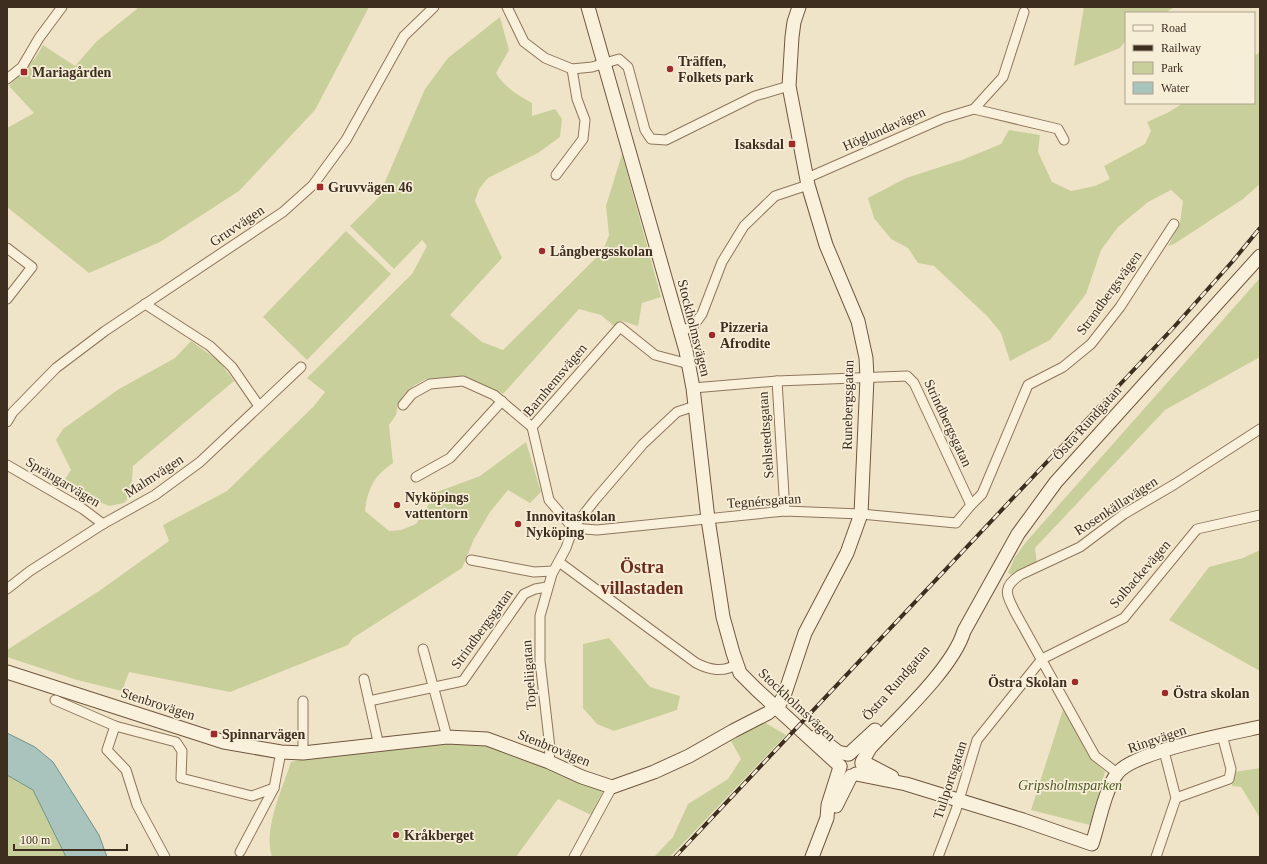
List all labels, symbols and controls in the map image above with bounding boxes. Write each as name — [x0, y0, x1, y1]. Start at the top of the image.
legend — [1125, 12, 1255, 104]
text: Road — [1161, 21, 1186, 35]
text: Railway — [1161, 41, 1201, 55]
place label: Träffen, Folkets park — [678, 54, 754, 85]
text: Park — [1161, 61, 1183, 75]
marker: Träffen, Folkets park — [665, 64, 675, 74]
place label: Mariagården — [32, 65, 112, 80]
marker: Mariagården — [19, 67, 29, 77]
text: Water — [1161, 81, 1189, 95]
street label: Höglundavägen — [840, 104, 928, 154]
place label: Isaksdal — [734, 137, 784, 152]
marker: Isaksdal — [787, 139, 797, 149]
place label: Gruvvägen 46 — [328, 180, 412, 195]
marker: Gruvvägen 46 — [315, 182, 325, 192]
street label: Gruvvägen — [207, 202, 267, 250]
place label: Långbergsskolan — [550, 244, 653, 259]
marker: Långbergsskolan — [537, 246, 547, 256]
street label: Strandbergsvägen — [1074, 248, 1144, 338]
street label: Stockholmsvägen — [675, 278, 713, 378]
place label: Pizzeria Afrodite — [720, 320, 770, 351]
marker: Pizzeria Afrodite — [707, 330, 717, 340]
street label: Barnhemsvägen — [520, 341, 590, 419]
street label: Runebergsgatan — [840, 360, 856, 450]
street label: Strindbergsgatan — [921, 377, 975, 469]
street label: Östra Rundgatan — [1049, 382, 1124, 463]
street label: Sehlstedtsgatan — [755, 391, 777, 479]
street label: Malmvägen — [122, 451, 186, 501]
street label: Sprängarvägen — [23, 454, 103, 510]
street label: Rosenkällavägen — [1072, 474, 1160, 538]
place label: Nyköpings vattentorn — [405, 490, 469, 521]
street label: Tegnérsgatan — [726, 491, 802, 511]
marker: Nyköpings vattentorn — [392, 500, 402, 510]
place label: Innovitaskolan Nyköping — [526, 509, 616, 540]
marker: Innovitaskolan Nyköping — [513, 519, 523, 529]
street label: Solbackevägen — [1107, 537, 1173, 611]
district label: Östra villastaden — [600, 557, 684, 598]
street label: Strindbergsgatan — [448, 586, 516, 672]
street label: Topeliigatan — [519, 640, 539, 710]
street label: Östra Rundgatan — [859, 642, 933, 724]
street label: Stockholmsvägen — [755, 666, 839, 744]
place label: Östra Skolan — [988, 674, 1067, 690]
marker: Östra Skolan — [1070, 677, 1080, 687]
street label: Stenbrovägen — [119, 685, 197, 723]
place label: Östra skolan — [1173, 685, 1250, 701]
marker: Östra skolan — [1160, 688, 1170, 698]
street label: Ringvägen — [1126, 722, 1188, 756]
place label: Spinnarvägen — [222, 727, 305, 742]
street label: Stenbrovägen — [516, 727, 592, 769]
marker: Spinnarvägen — [209, 729, 219, 739]
street label: Tullportsgatan — [930, 739, 970, 821]
park label: Gripsholmsparken — [1018, 778, 1122, 793]
scale bar — [14, 826, 127, 852]
place label: Kråkberget — [404, 828, 474, 843]
marker: Kråkberget — [391, 830, 401, 840]
text: 100 m — [20, 833, 51, 847]

